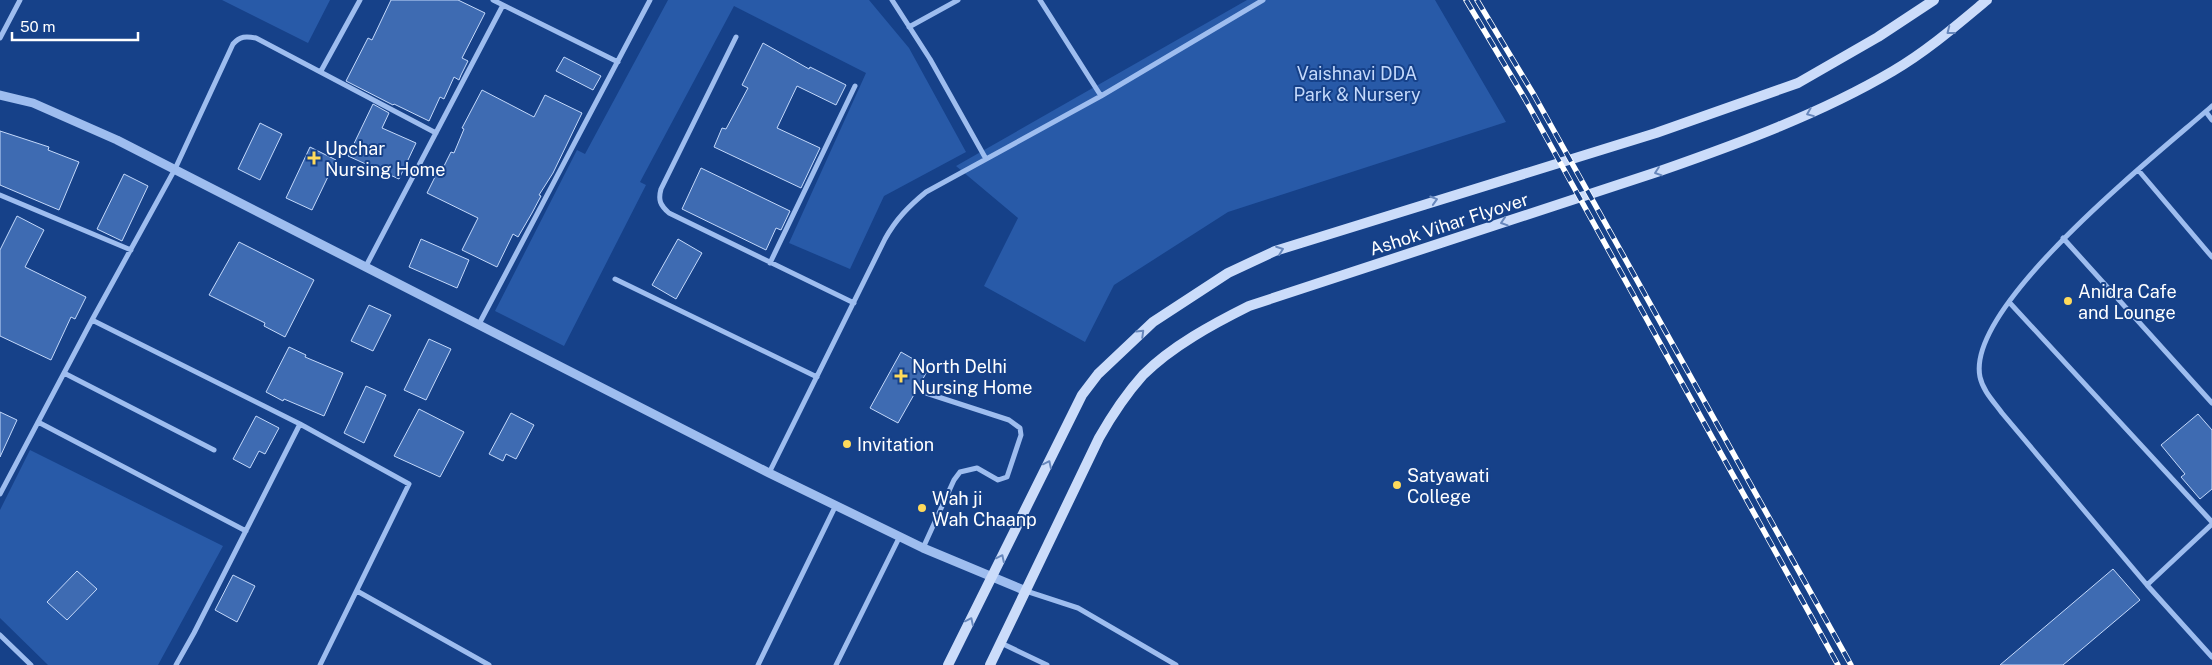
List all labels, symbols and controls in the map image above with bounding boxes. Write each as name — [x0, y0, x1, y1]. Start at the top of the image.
scale bar — [12, 10, 139, 42]
text: 50 m — [20, 18, 55, 35]
one-way arrow — [1946, 25, 1955, 34]
park label: Vaishnavi DDA Park & Nursery — [1293, 63, 1421, 105]
one-way arrow — [1806, 107, 1815, 117]
place label: Upchar Nursing Home — [325, 138, 445, 180]
marker: Upchar Nursing Home — [307, 151, 321, 165]
one-way arrow — [1655, 166, 1663, 176]
street label: Ashok Vihar Flyover — [1367, 188, 1531, 260]
one-way arrow — [1430, 196, 1438, 206]
one-way arrow — [1500, 217, 1509, 227]
one-way arrow — [1275, 246, 1283, 256]
place label: Anidra Cafe and Lounge — [2078, 281, 2177, 323]
marker: Anidra Cafe and Lounge — [2062, 295, 2074, 307]
one-way arrow — [1135, 330, 1144, 339]
place label: North Delhi Nursing Home — [912, 356, 1032, 398]
marker: North Delhi Nursing Home — [894, 369, 908, 383]
place label: Invitation — [857, 434, 934, 455]
marker: Invitation — [841, 438, 853, 450]
one-way arrow — [1042, 460, 1052, 469]
place label: Satyawati College — [1407, 465, 1490, 507]
marker: Satyawati College — [1391, 479, 1403, 491]
place label: Wah ji Wah Chaanp — [932, 488, 1037, 530]
marker: Wah ji Wah Chaanp — [916, 502, 928, 514]
one-way arrow — [995, 554, 1005, 563]
one-way arrow — [964, 617, 974, 626]

